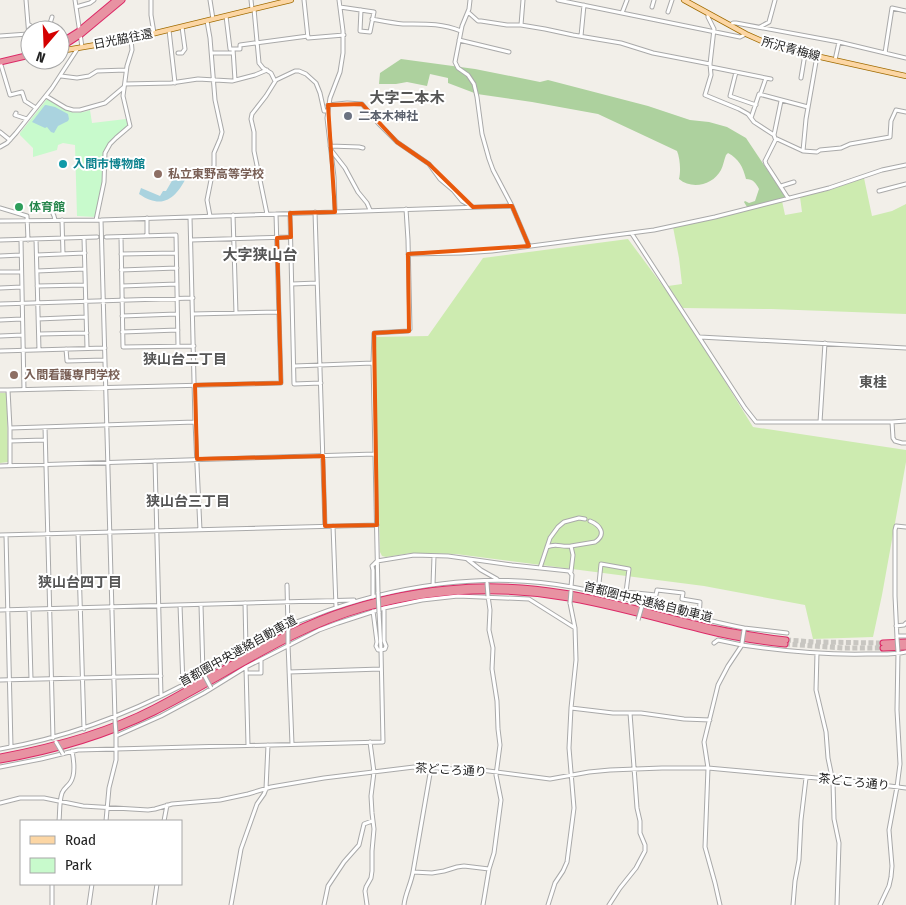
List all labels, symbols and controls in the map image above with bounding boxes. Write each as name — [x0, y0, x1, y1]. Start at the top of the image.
north arrow — [20, 20, 70, 70]
street label: 日光脇往還 — [92, 26, 154, 52]
street label: 所沢青梅線 — [760, 34, 822, 64]
text: N — [34, 47, 48, 66]
district label: 大字二本木 — [369, 89, 445, 107]
place label: 二本木神社 — [358, 109, 418, 123]
marker: 二本木神社 — [342, 110, 354, 122]
place label: 入間市博物館 — [73, 157, 145, 171]
marker: 入間市博物館 — [57, 158, 69, 170]
place label: 私立東野高等学校 — [168, 167, 264, 181]
marker: 私立東野高等学校 — [152, 168, 164, 180]
place label: 体育館 — [29, 200, 65, 214]
marker: 体育館 — [13, 201, 25, 213]
district label: 大字狭山台 — [222, 246, 298, 264]
district label: 狭山台二丁目 — [143, 351, 227, 368]
place label: 入間看護専門学校 — [24, 368, 120, 382]
marker: 入間看護専門学校 — [8, 369, 20, 381]
district label: 東桂 — [859, 374, 887, 391]
district label: 狭山台三丁目 — [146, 493, 230, 510]
district label: 狭山台四丁目 — [38, 574, 122, 591]
street label: 首都圏中央連絡自動車道 — [582, 579, 714, 625]
street label: 首都圏中央連絡自動車道 — [177, 613, 299, 689]
street label: 茶どころ通り — [415, 761, 487, 779]
street label: 茶どころ通り — [818, 771, 890, 793]
legend — [20, 820, 182, 885]
text: Road — [65, 831, 96, 849]
text: Park — [65, 856, 92, 874]

